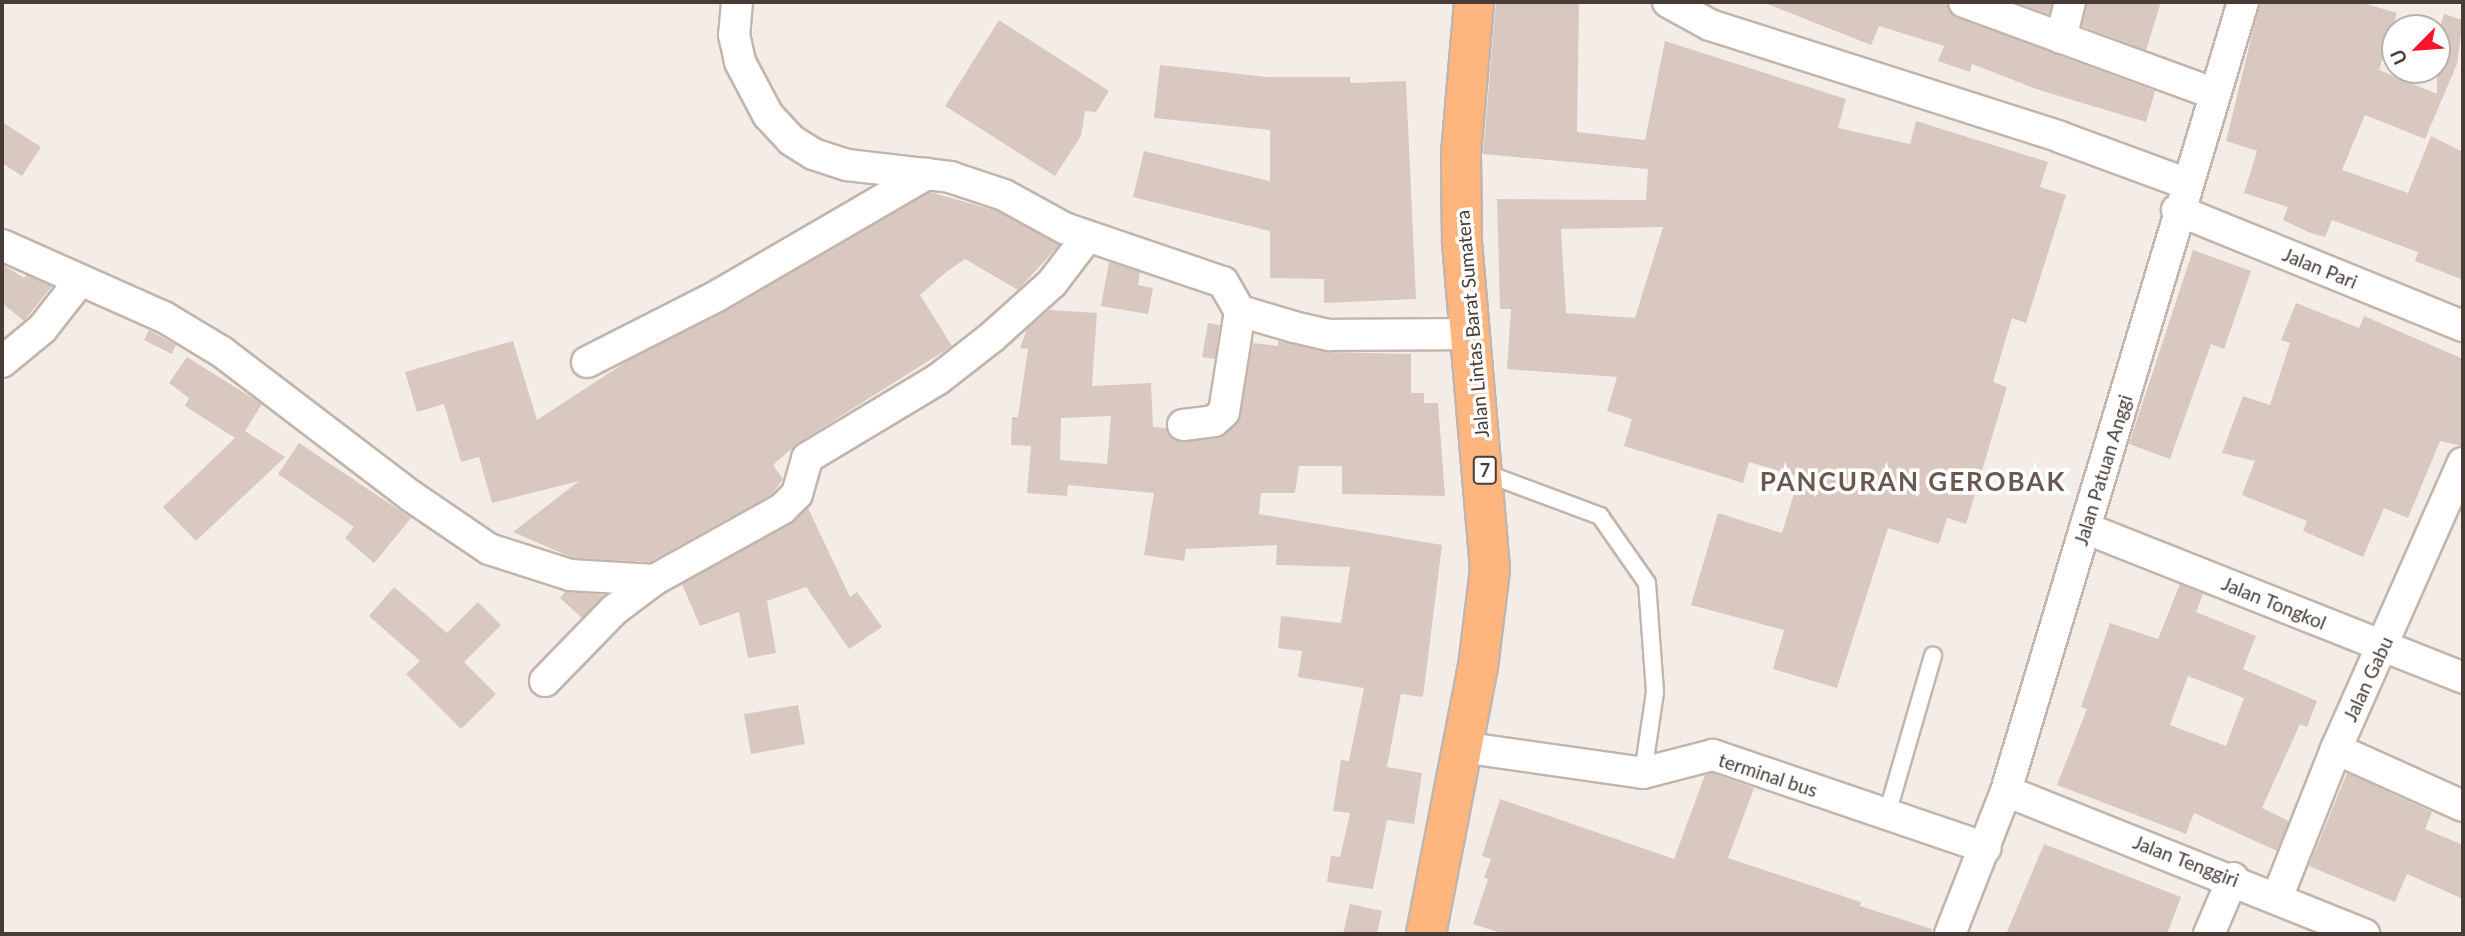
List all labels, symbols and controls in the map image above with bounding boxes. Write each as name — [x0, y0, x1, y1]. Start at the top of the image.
north arrow — [2381, 14, 2451, 84]
text: U — [2385, 46, 2412, 69]
street label: Jalan Lintas Barat Sumatera — [1451, 209, 1493, 439]
street label: Jalan Pari — [2279, 243, 2361, 293]
street label: Jalan Patuan Anggi — [2069, 392, 2137, 548]
road number: 7 — [1473, 456, 1497, 484]
district label: PANCURAN GEROBAK — [1762, 466, 2064, 498]
street label: Jalan Tongkol — [2218, 572, 2330, 634]
street label: Jalan Gabu — [2338, 633, 2398, 725]
street label: terminal bus — [1716, 748, 1820, 802]
street label: Jalan Tenggiri — [2130, 830, 2242, 892]

